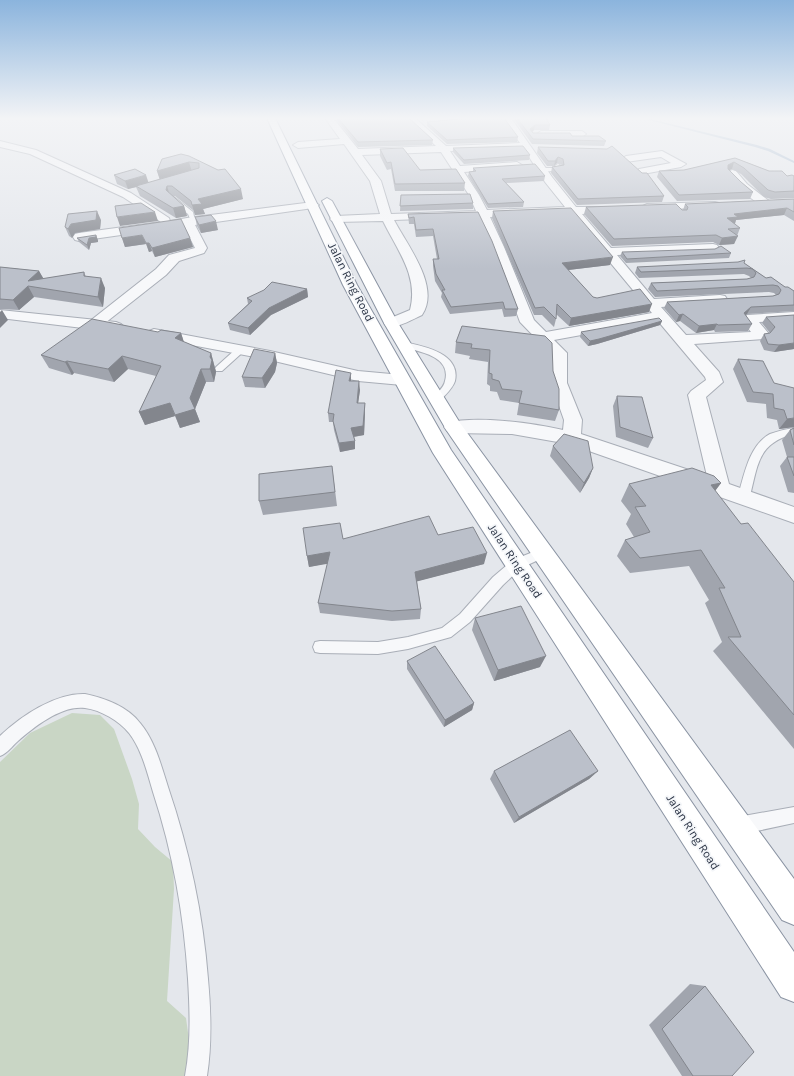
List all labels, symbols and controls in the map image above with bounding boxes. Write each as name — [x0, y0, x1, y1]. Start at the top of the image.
street label: Jalan Ring Road — [325, 240, 377, 324]
street label: Jalan Ring Road — [485, 521, 545, 601]
street label: Jalan Ring Road — [663, 792, 723, 872]

